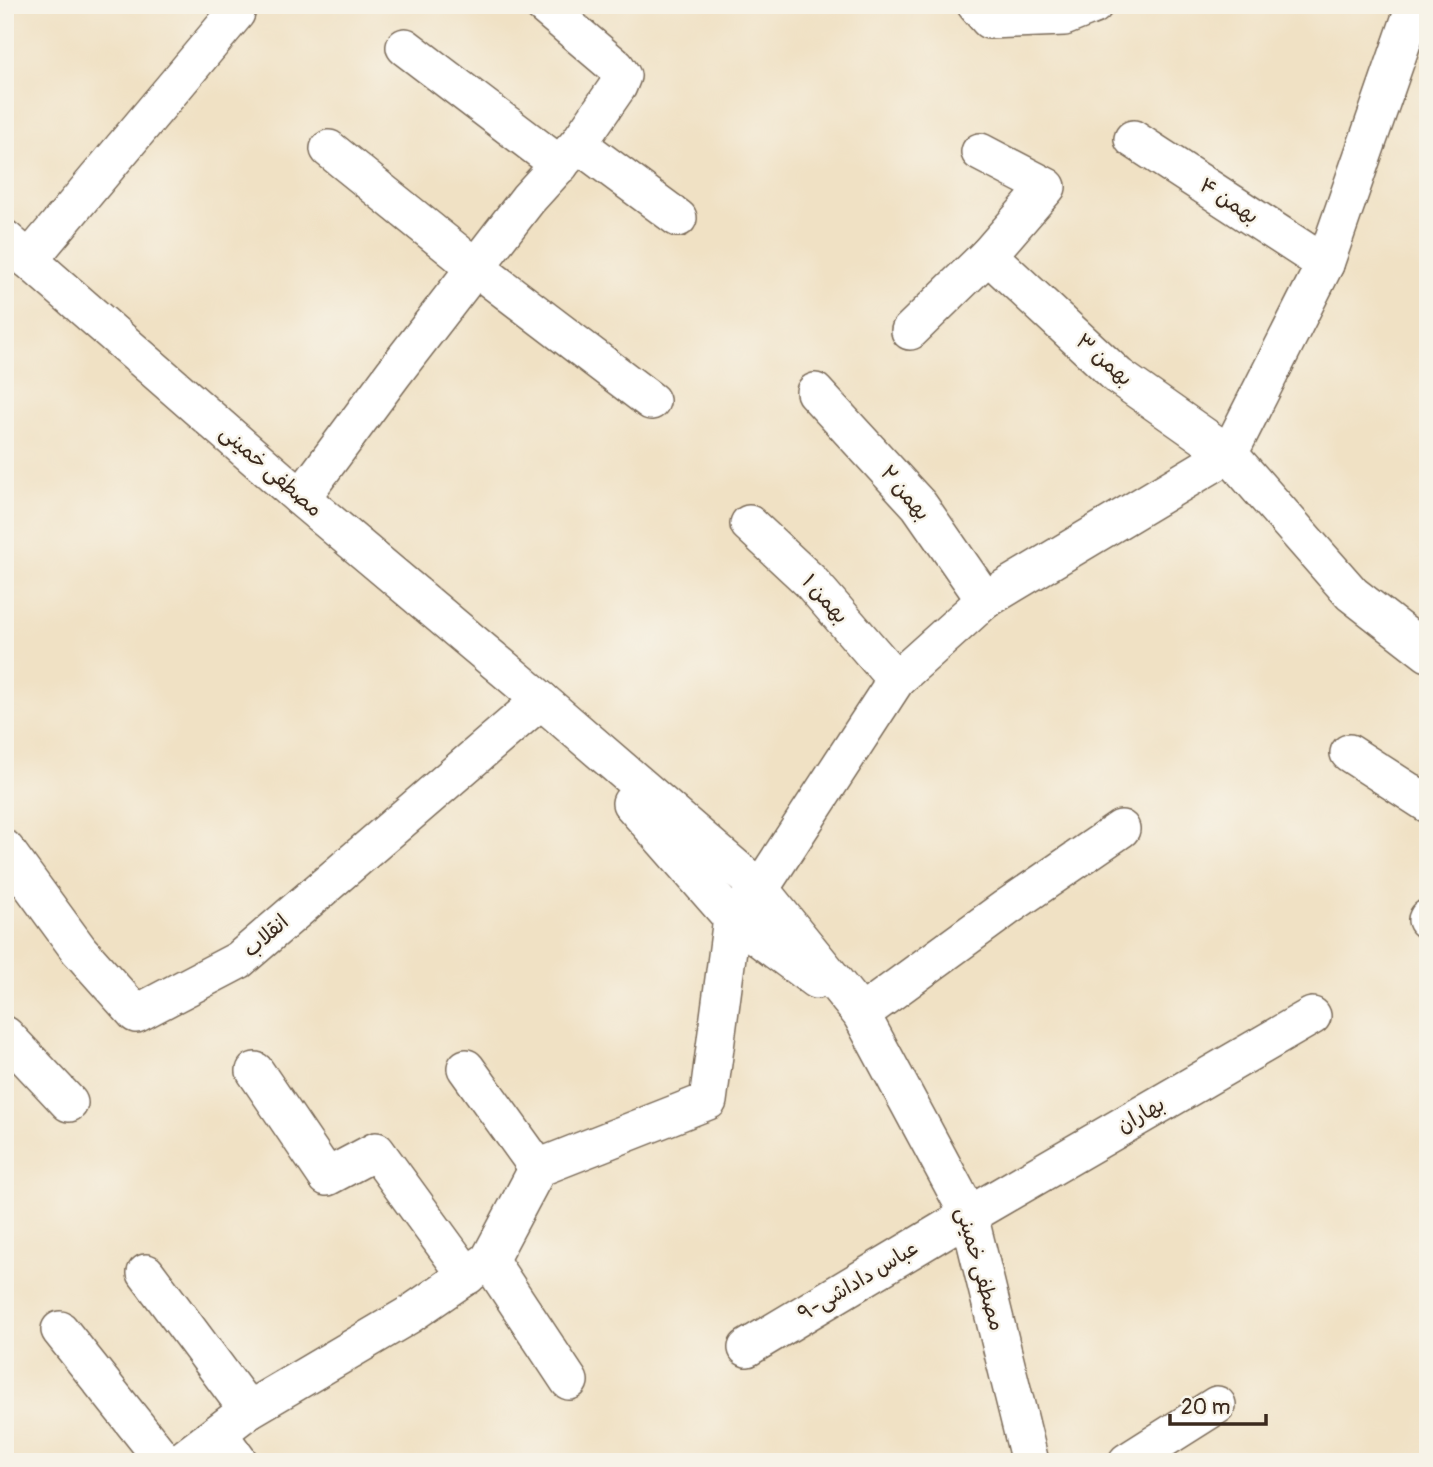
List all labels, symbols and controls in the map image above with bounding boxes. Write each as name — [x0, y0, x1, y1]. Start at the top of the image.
street label: بهمن ۴ — [1194, 172, 1264, 230]
street label: بهمن ۳ — [1070, 328, 1138, 392]
street label: مصطفی خمینی — [214, 419, 328, 523]
street label: بهمن ۲ — [874, 460, 936, 526]
street label: بهمن ۱ — [796, 569, 854, 629]
street label: انقلاب — [238, 909, 294, 963]
street label: بهاران — [1112, 1091, 1170, 1139]
street label: مصطفی خمینی — [949, 1204, 1011, 1334]
street label: عباس داداشی-۹ — [793, 1235, 923, 1327]
scale bar — [1170, 1383, 1267, 1427]
text: 20 m — [1181, 1394, 1230, 1421]

